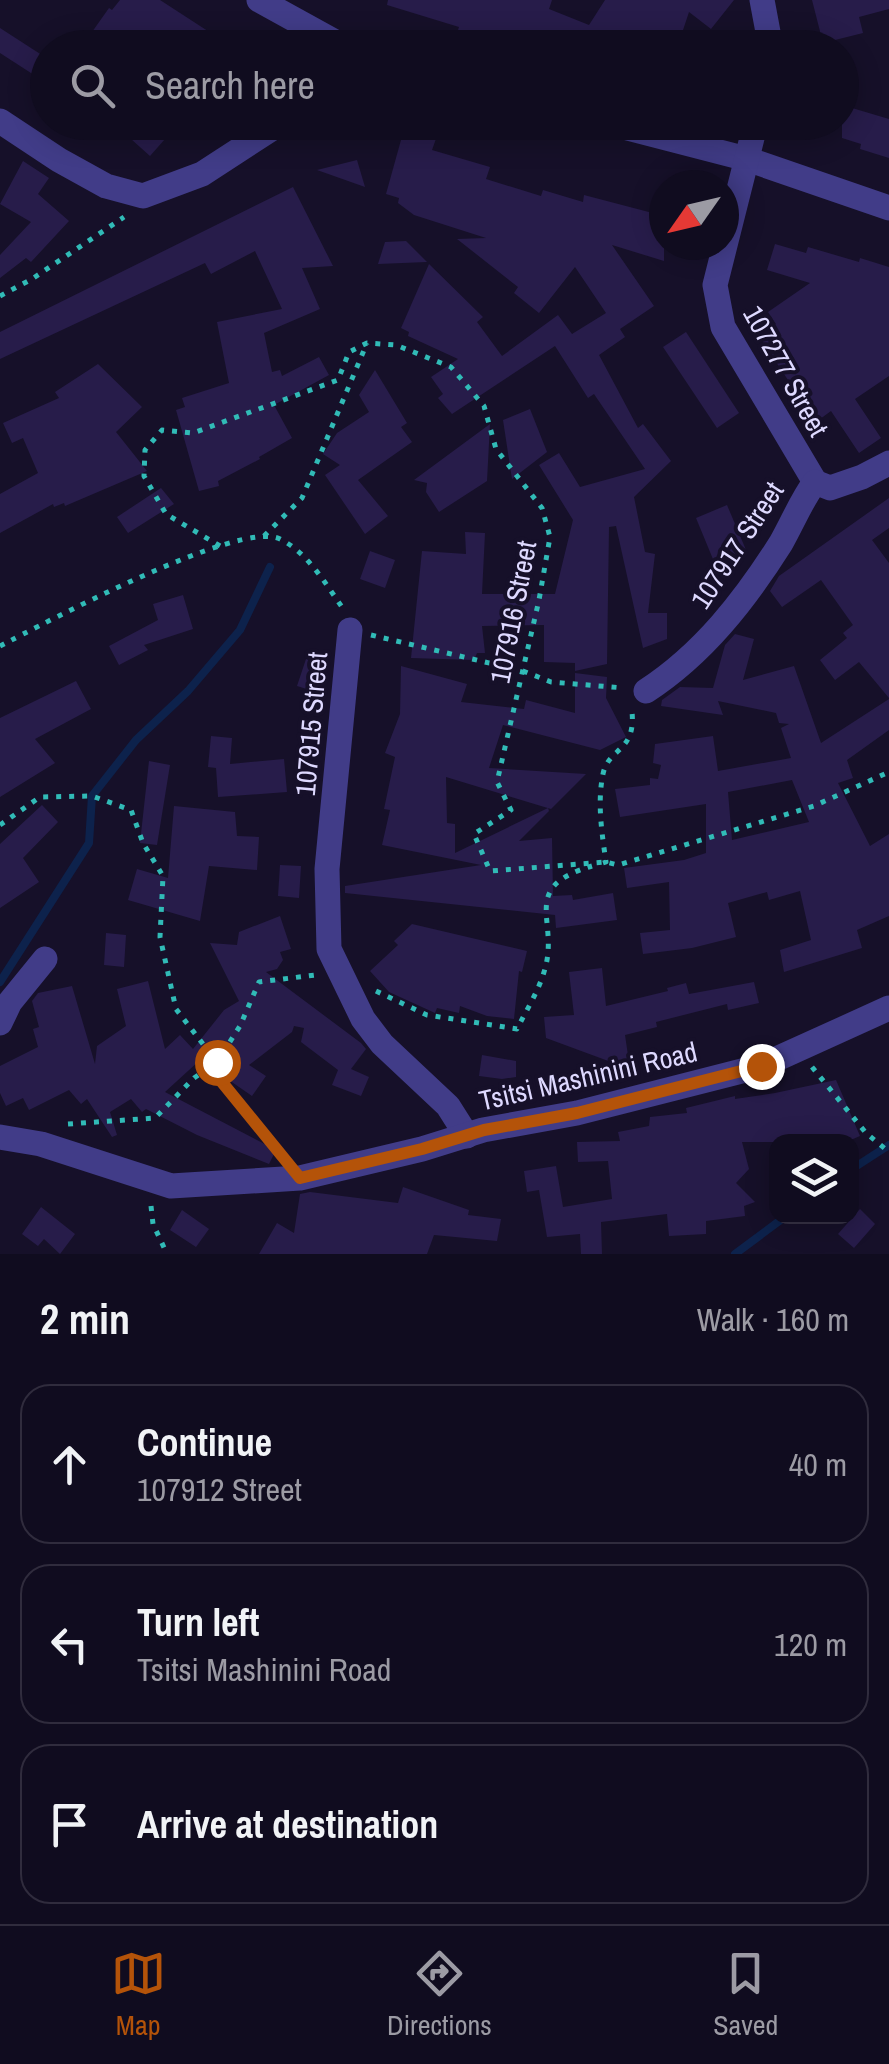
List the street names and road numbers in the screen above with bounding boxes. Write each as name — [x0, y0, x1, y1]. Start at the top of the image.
street label: 107277 Street — [734, 299, 838, 443]
street label: 107917 Street — [682, 474, 792, 616]
street label: 107916 Street — [481, 538, 545, 686]
street label: 107915 Street — [286, 650, 336, 798]
street label: Tsitsi Mashinini Road — [475, 1032, 701, 1120]

